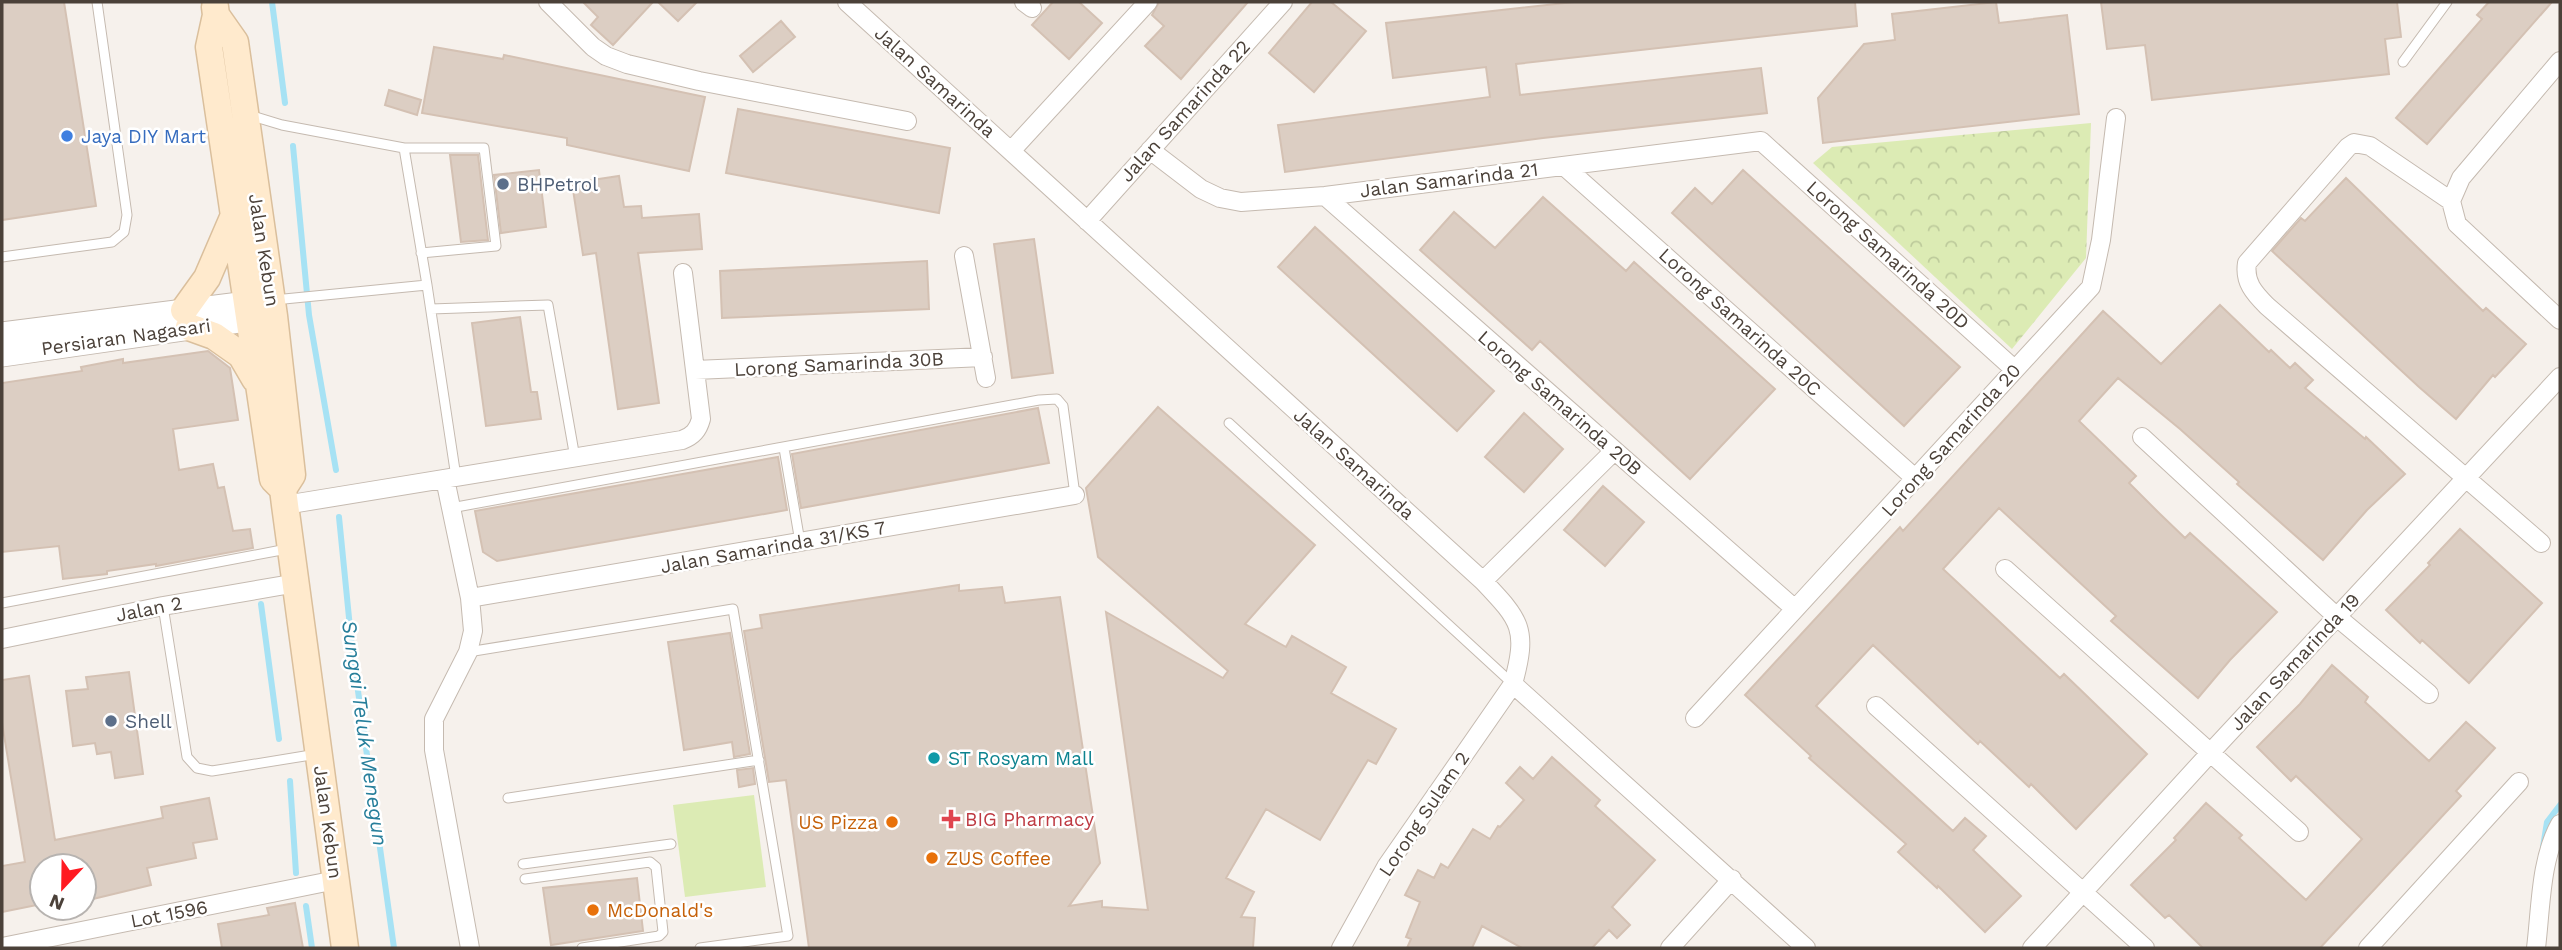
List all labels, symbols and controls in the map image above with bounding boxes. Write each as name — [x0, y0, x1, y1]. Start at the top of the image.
street label: Jalan Samarinda — [870, 22, 1000, 143]
street label: Jalan Samarinda 22 — [1115, 35, 1255, 187]
place label: Jaya DIY Mart — [81, 125, 206, 148]
marker: Jaya DIY Mart — [59, 128, 75, 144]
street label: Jalan Samarinda 21 — [1359, 158, 1539, 202]
place label: BHPetrol — [517, 173, 598, 196]
marker: BHPetrol — [495, 176, 511, 192]
street label: Lorong Samarinda 20D — [1802, 176, 1974, 334]
street label: Jalan Kebun — [244, 192, 284, 308]
street label: Lorong Samarinda 20C — [1654, 243, 1826, 401]
street label: Persiaran Nagasari — [40, 314, 212, 360]
street label: Lorong Samarinda 20B — [1473, 325, 1647, 481]
street label: Lorong Samarinda 30B — [734, 347, 944, 381]
street label: Lorong Samarinda 20 — [1876, 359, 2026, 521]
street label: Jalan Samarinda — [1289, 404, 1419, 525]
street label: Jalan Samarinda 31/KS 7 — [659, 516, 887, 578]
street label: Jalan Samarinda 19 — [2225, 588, 2365, 736]
street label: Jalan 2 — [114, 591, 184, 627]
water label: Sungai Teluk Menegun — [337, 619, 393, 847]
place label: Shell — [125, 710, 172, 733]
marker: Shell — [103, 713, 119, 729]
place label: ST Rosyam Mall — [948, 747, 1094, 770]
street label: Lorong Sulam 2 — [1374, 747, 1474, 881]
marker: ST Rosyam Mall — [926, 750, 942, 766]
street label: Jalan Kebun — [309, 764, 347, 880]
place label: BIG Pharmacy — [965, 808, 1094, 831]
place label: US Pizza — [798, 811, 878, 834]
marker: BIG Pharmacy — [943, 811, 959, 827]
marker: US Pizza — [884, 814, 900, 830]
place label: ZUS Coffee — [946, 847, 1051, 870]
marker: ZUS Coffee — [924, 850, 940, 866]
north arrow — [28, 852, 98, 922]
text: N — [46, 889, 68, 916]
street label: Lot 1596 — [128, 895, 210, 933]
place label: McDonald's — [607, 899, 713, 922]
marker: McDonald's — [585, 902, 601, 918]

